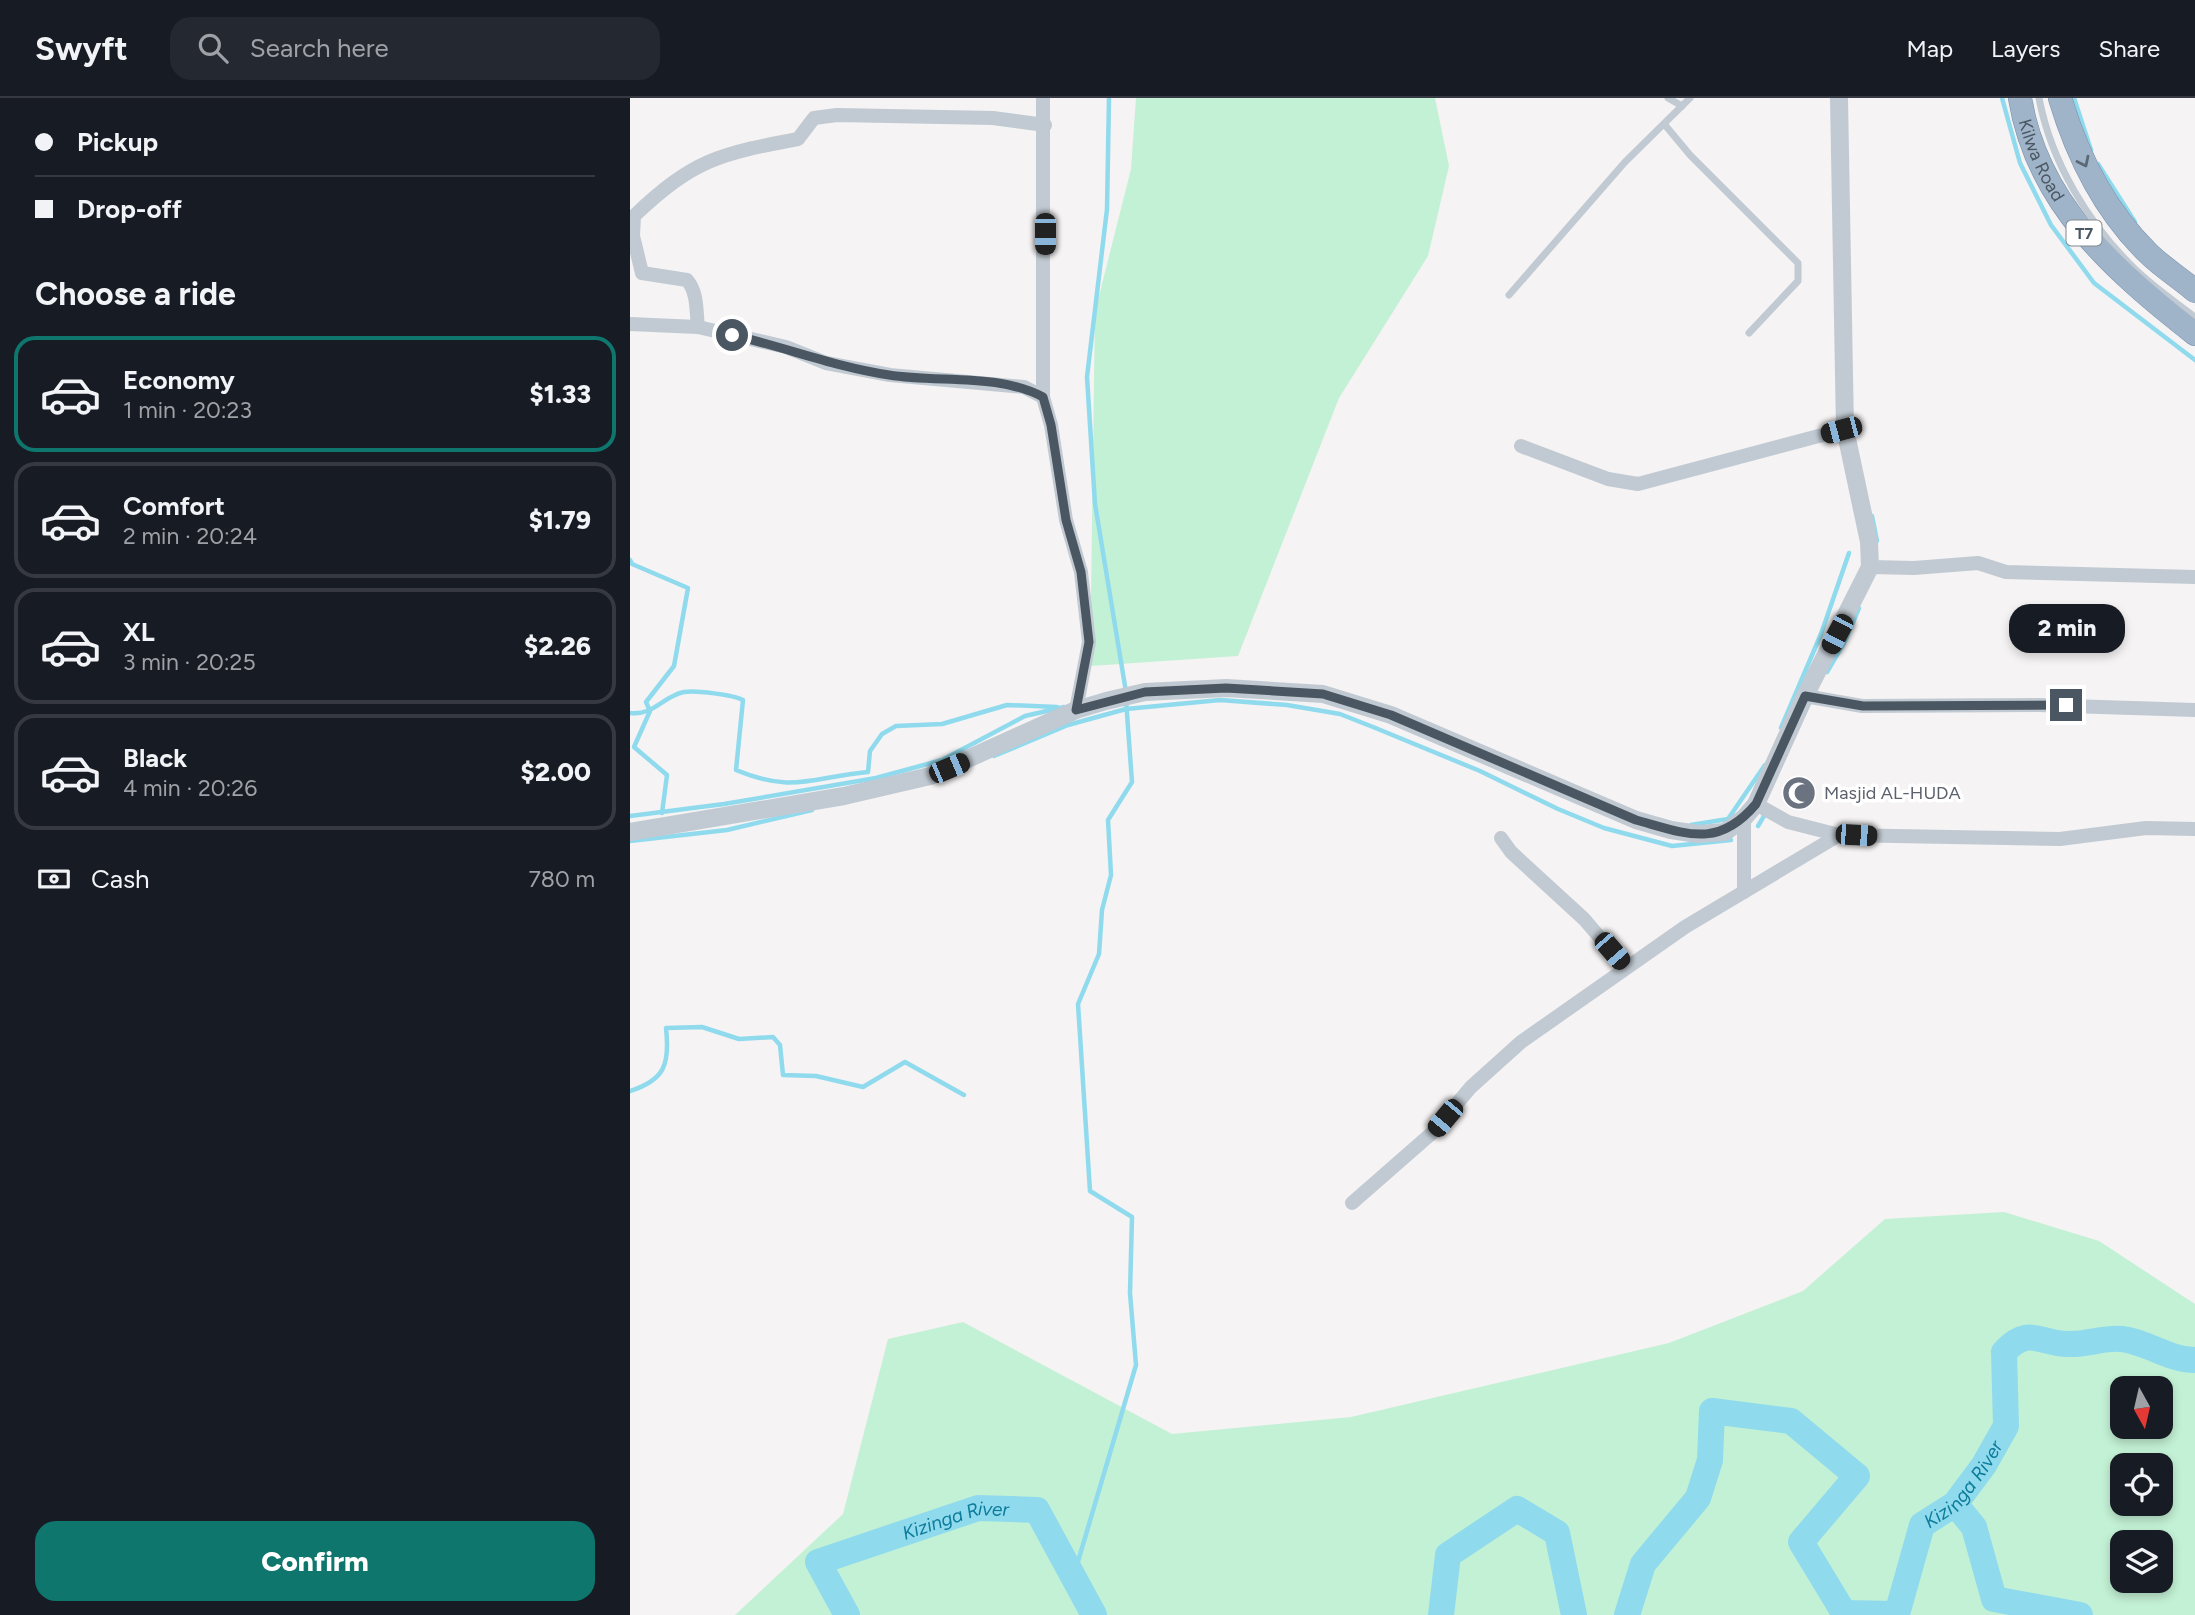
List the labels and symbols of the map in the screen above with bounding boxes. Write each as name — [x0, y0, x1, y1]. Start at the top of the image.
street label: Kilwa Road — [2014, 117, 2069, 206]
one-way arrow — [2075, 155, 2089, 167]
car — [1035, 213, 1056, 255]
road number: T7 — [2066, 220, 2102, 246]
route start — [716, 319, 748, 351]
car — [1818, 414, 1865, 446]
callout: 2 min — [2008, 603, 2124, 652]
car — [1818, 611, 1857, 657]
route end — [2050, 689, 2082, 721]
car — [926, 750, 973, 786]
mosque icon: Masjid AL-HUDA — [1780, 774, 1818, 812]
place label: Masjid AL-HUDA — [1824, 782, 1961, 804]
car — [1835, 823, 1878, 847]
car — [1591, 928, 1634, 974]
car — [1424, 1095, 1467, 1141]
north arrow — [2110, 1376, 2174, 1438]
water label: Kizinga River — [1919, 1436, 2007, 1533]
water label: Kizinga River — [899, 1497, 1010, 1544]

